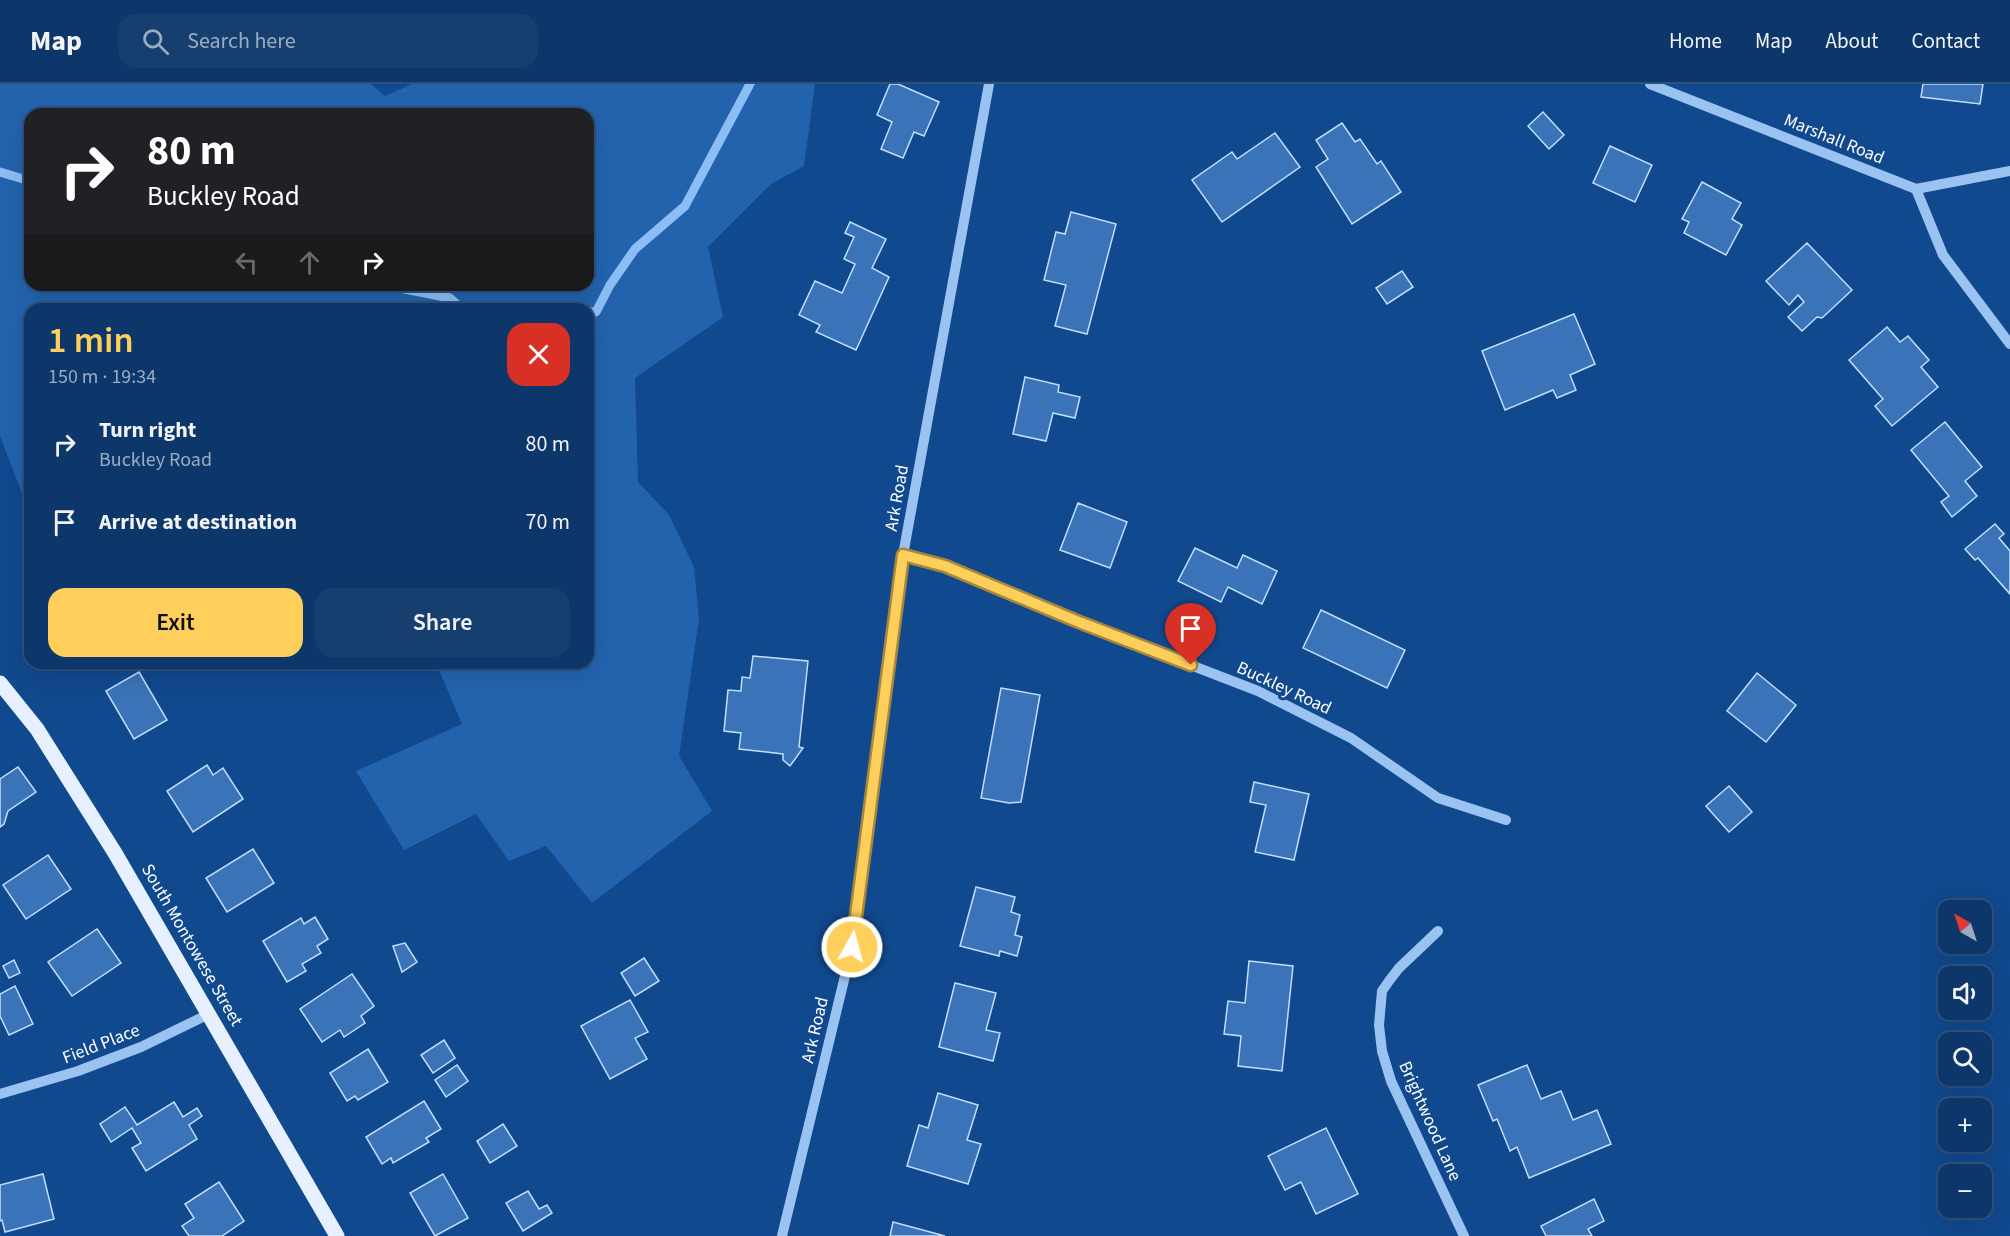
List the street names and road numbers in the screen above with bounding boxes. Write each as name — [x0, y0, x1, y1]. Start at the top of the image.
street label: Marshall Road — [1780, 108, 1888, 170]
street label: Ark Road — [879, 463, 915, 533]
street label: Buckley Road — [1233, 655, 1335, 721]
street label: South Montowese Street — [135, 859, 249, 1031]
street label: Ark Road — [795, 994, 835, 1066]
street label: Field Place — [59, 1018, 143, 1070]
street label: Brightwood Lane — [1392, 1057, 1468, 1185]

